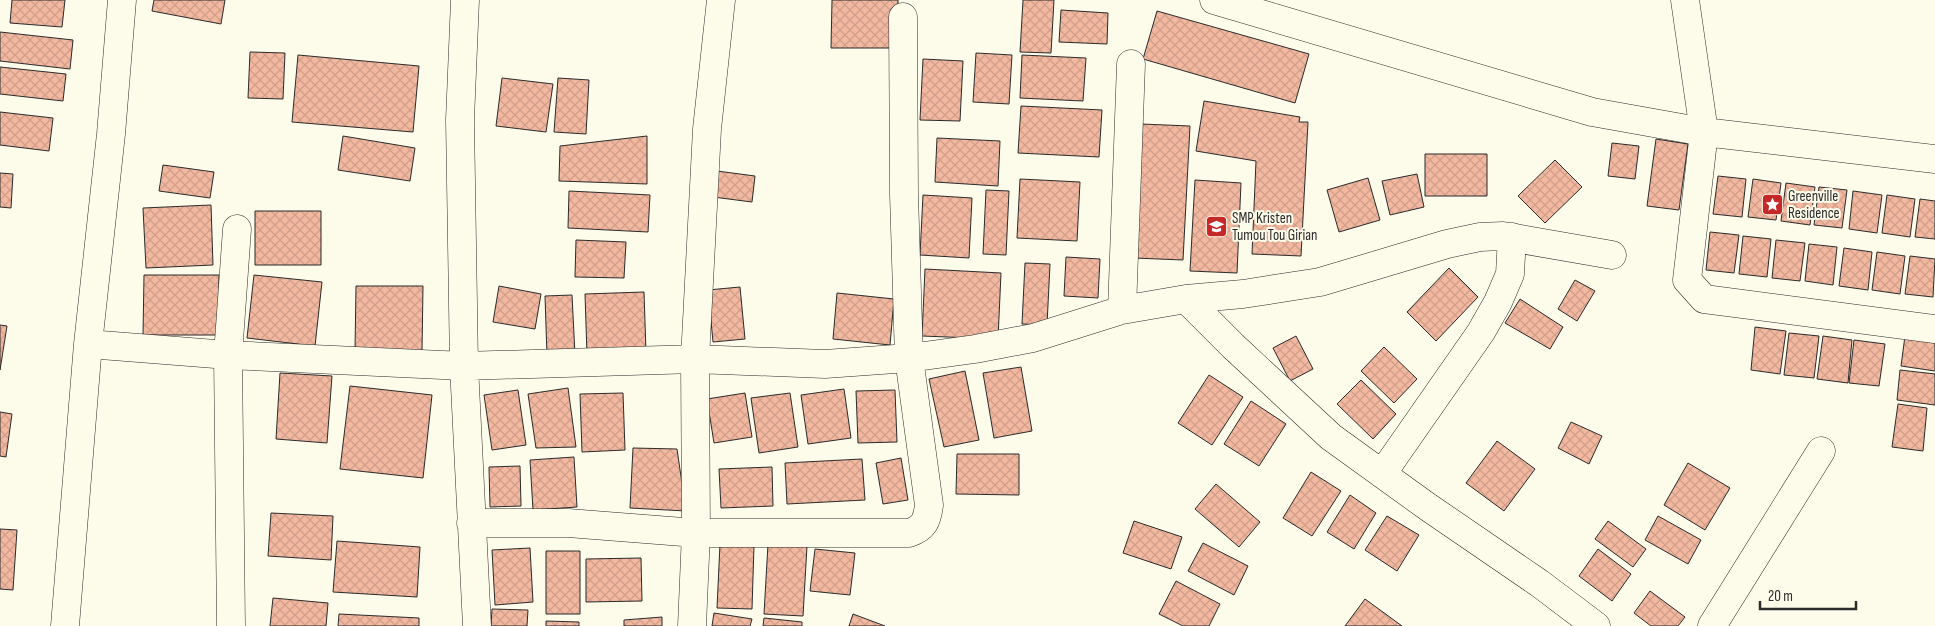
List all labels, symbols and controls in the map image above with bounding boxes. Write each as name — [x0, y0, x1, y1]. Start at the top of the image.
place label: Greenville Residence — [1788, 187, 1840, 223]
place icon: Greenville Residence — [1760, 193, 1784, 217]
place label: SMP Kristen Tumou Tou Girian — [1232, 209, 1317, 245]
school or university icon: SMP Kristen Tumou Tou Girian — [1204, 215, 1228, 239]
scale bar — [1760, 578, 1856, 610]
text: 20 m — [1768, 587, 1793, 606]

